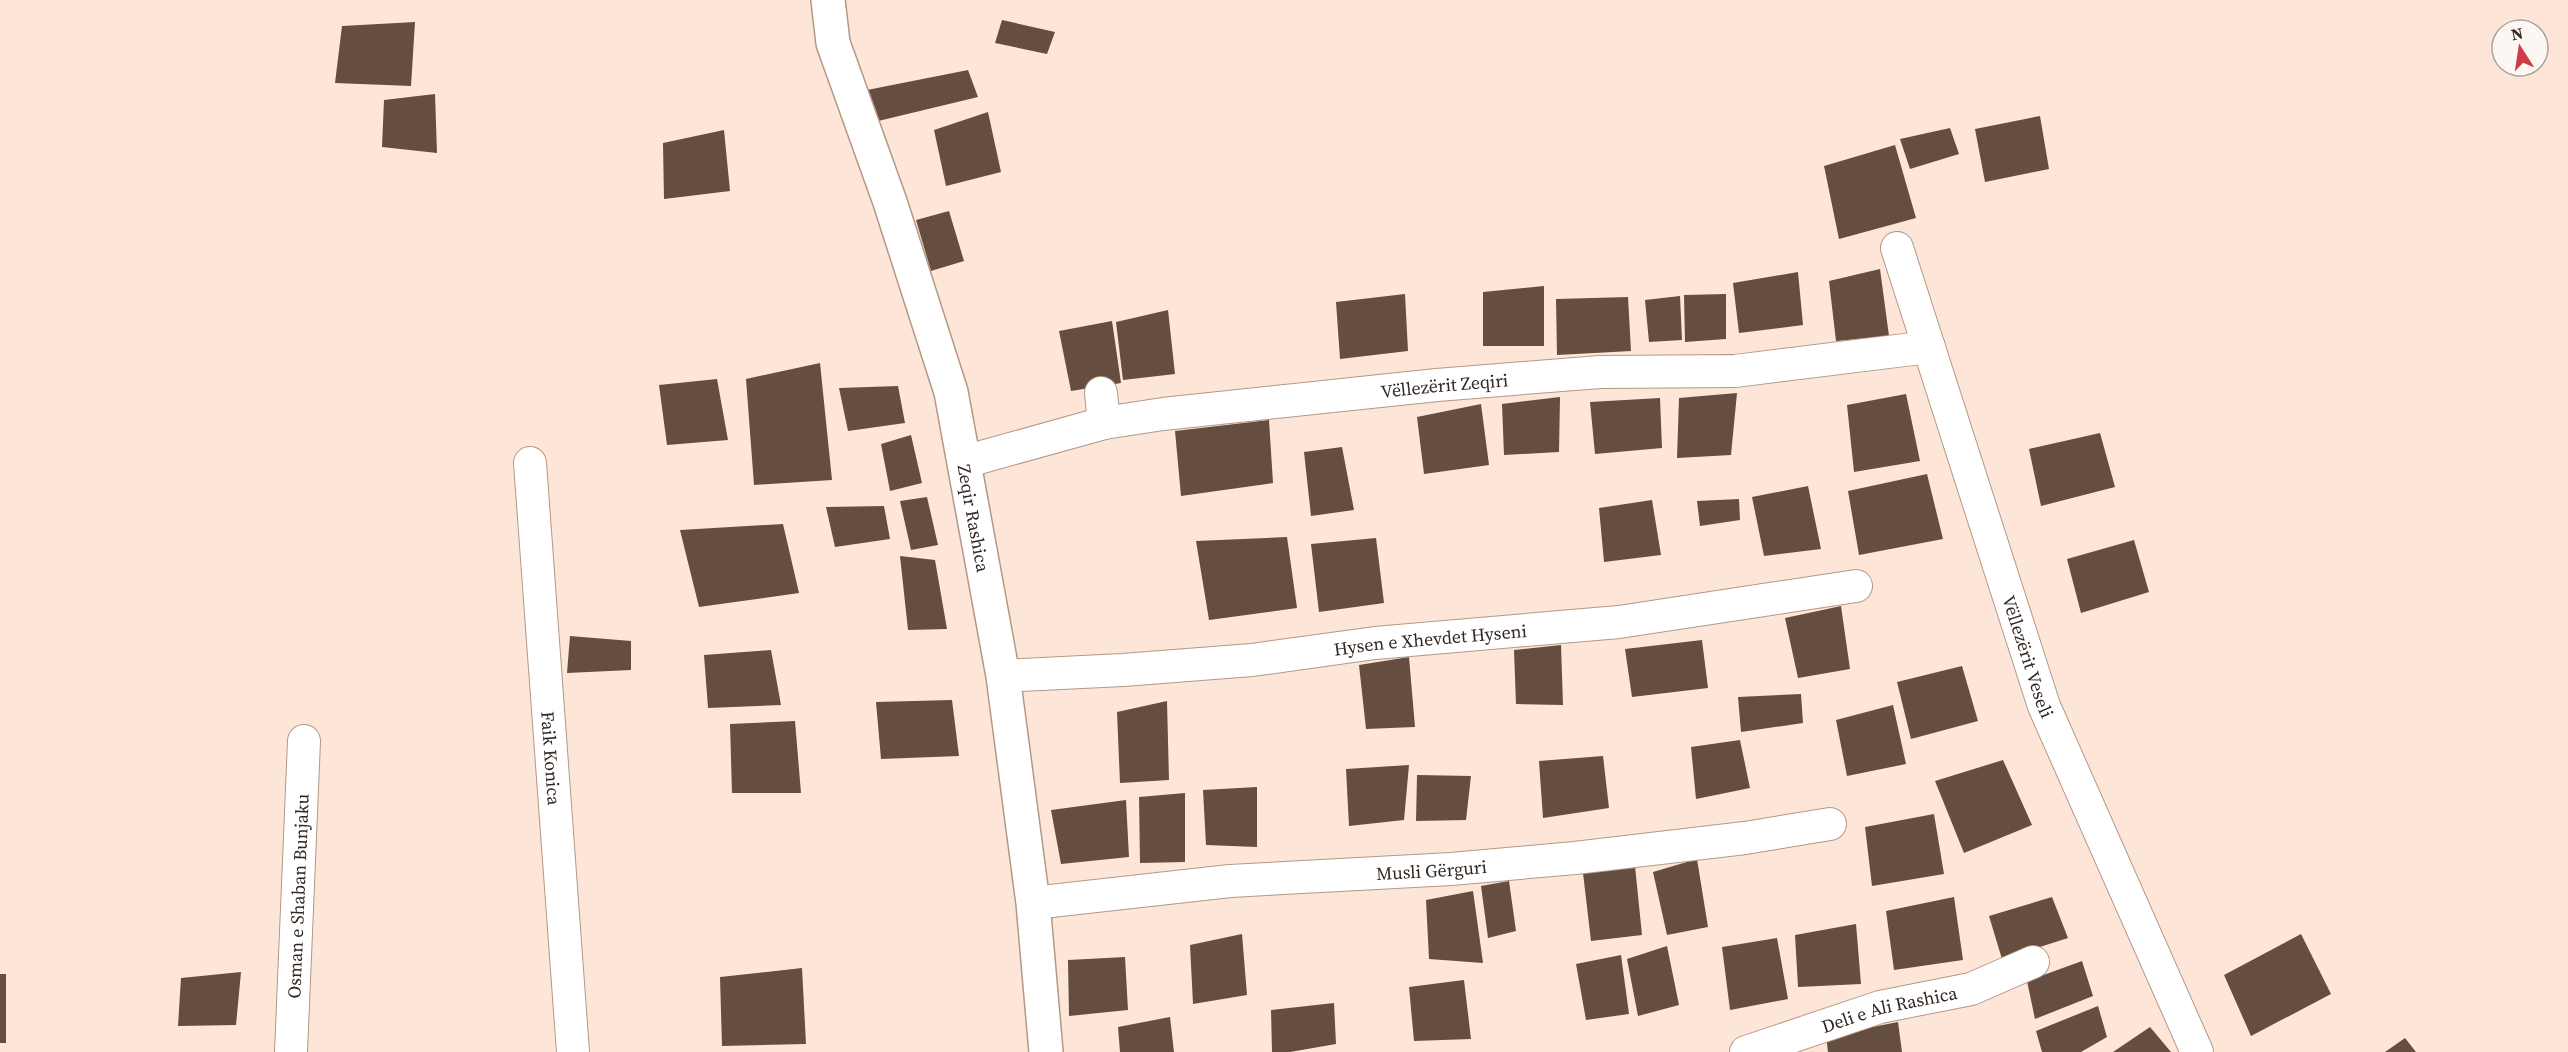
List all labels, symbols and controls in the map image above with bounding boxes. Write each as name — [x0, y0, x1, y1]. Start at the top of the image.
north arrow — [2490, 18, 2550, 78]
text: N — [2509, 21, 2525, 45]
street label: Vëllezërit Zeqiri — [1380, 367, 1509, 403]
street label: Zeqir Rashica — [952, 462, 996, 575]
street label: Vëllezërit Veseli — [1997, 592, 2060, 722]
street label: Hysen e Xhevdet Hyseni — [1332, 617, 1528, 661]
street label: Faik Konica — [536, 710, 568, 807]
street label: Osman e Shaban Bunjaku — [281, 793, 314, 999]
street label: Musli Gërguri — [1376, 853, 1488, 886]
street label: Deli e Ali Rashica — [1818, 979, 1960, 1038]

